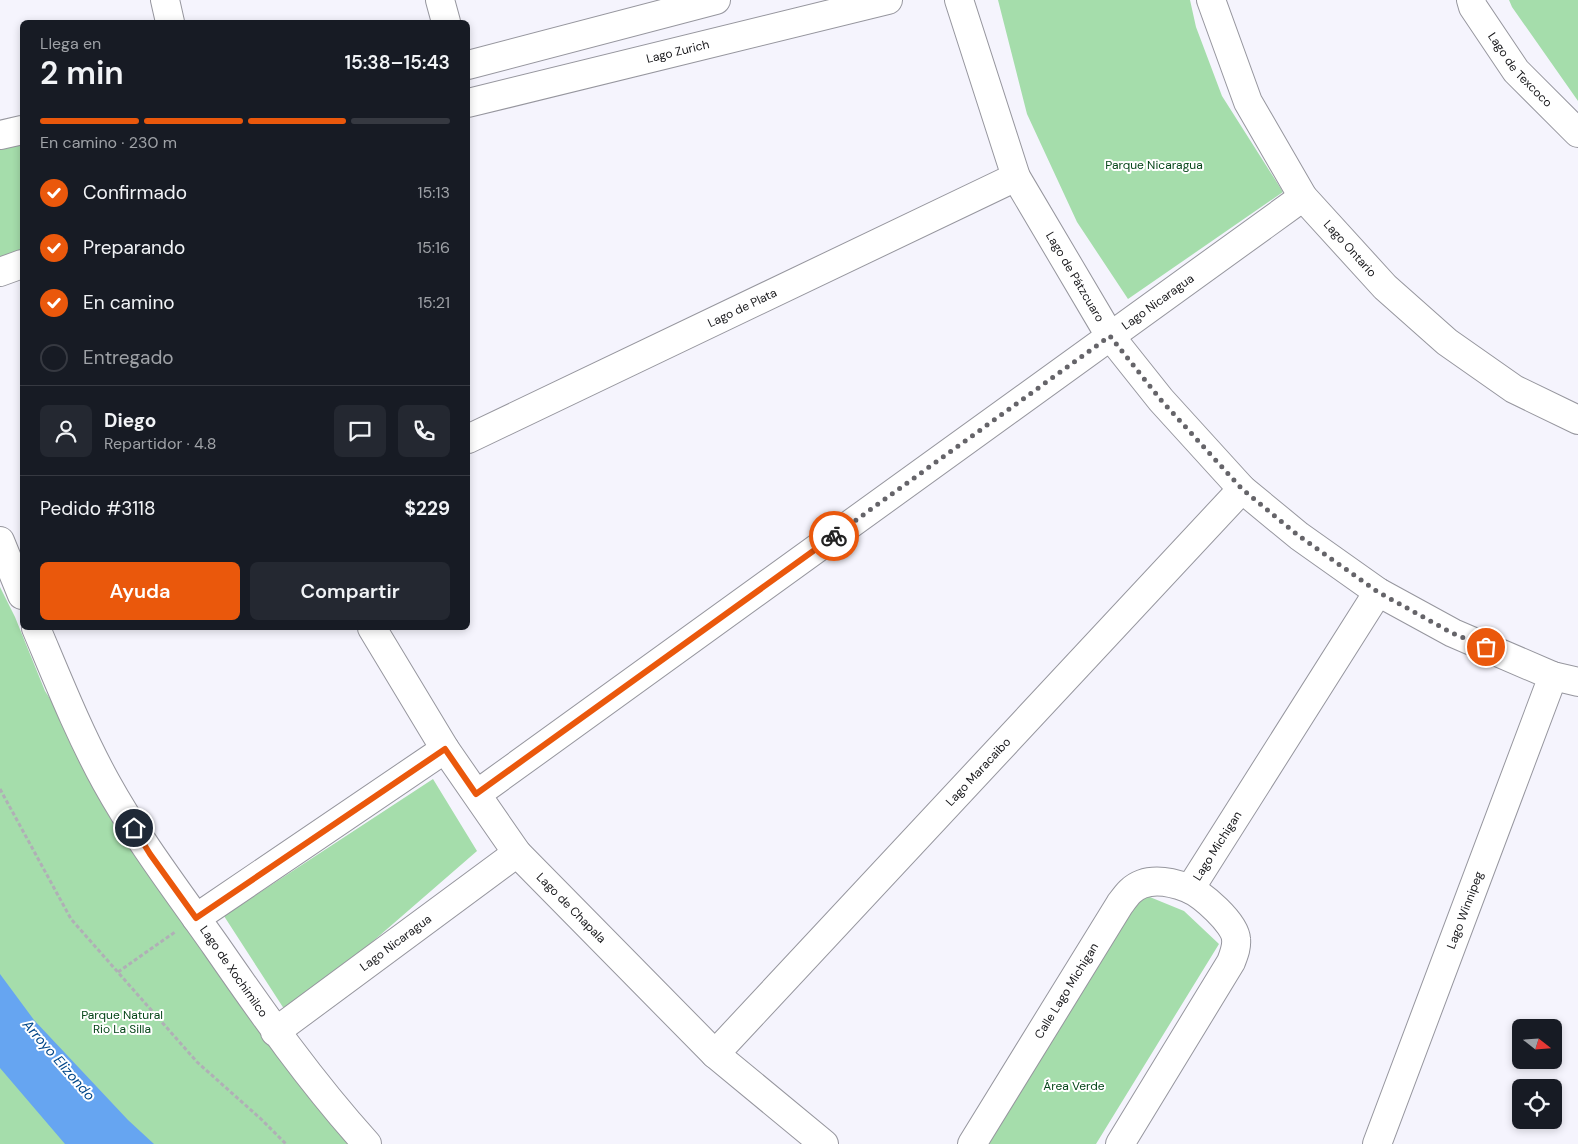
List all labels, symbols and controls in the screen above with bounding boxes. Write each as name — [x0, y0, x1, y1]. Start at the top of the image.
street label: Lago de Texcoco — [1484, 29, 1556, 111]
text: Llega en — [40, 33, 101, 54]
street label: Lago Zurich — [645, 36, 711, 67]
text: 15:38–15:43 — [344, 50, 450, 75]
text: 2 min — [40, 52, 124, 94]
text: En camino · 230 m — [40, 132, 177, 153]
park label: Parque Nicaragua — [1105, 157, 1203, 173]
icon: check — [40, 179, 68, 207]
text: Confirmado — [83, 180, 187, 205]
text: 15:13 — [418, 182, 450, 203]
street label: Lago Ontario — [1320, 217, 1380, 280]
street label: Lago de Pátzcuaro — [1042, 229, 1108, 325]
icon: check — [40, 234, 68, 262]
text: Preparando — [83, 235, 185, 260]
text: 15:16 — [417, 237, 450, 258]
street label: Lago Nicaragua — [1119, 270, 1197, 333]
street label: Lago de Plata — [705, 285, 779, 331]
icon: check — [40, 289, 68, 317]
text: En camino — [83, 290, 175, 315]
text: 15:21 — [418, 292, 450, 313]
text: Entregado — [83, 345, 174, 370]
button: person — [40, 405, 92, 457]
button: chat — [334, 405, 386, 457]
button: phone — [398, 405, 450, 457]
text: Diego — [104, 408, 156, 433]
text: Repartidor · 4.8 — [104, 433, 217, 454]
text: Pedido #3118 — [40, 496, 156, 521]
text: $229 — [405, 496, 450, 521]
courier — [809, 511, 859, 561]
icon: bike — [820, 522, 848, 550]
button: Ayuda — [40, 562, 240, 620]
button: Compartir — [250, 562, 450, 620]
pin — [1465, 626, 1507, 668]
icon: bag — [1472, 633, 1500, 661]
street label: Lago Maracaibo — [942, 734, 1014, 809]
pin — [113, 807, 155, 849]
street label: Lago Michigan — [1189, 808, 1245, 884]
icon: home — [120, 814, 148, 842]
street label: Lago de Chapala — [533, 869, 609, 947]
street label: Lago Winnipeg — [1443, 869, 1487, 951]
street label: Lago Nicaragua — [357, 911, 435, 975]
street label: Lago de Xochimilco — [196, 923, 272, 1020]
street label: Calle Lago Michigan — [1031, 940, 1102, 1042]
park label: Parque Natural Rio La Silla — [81, 1007, 163, 1037]
water label: Arroyo Elizondo — [18, 1015, 99, 1104]
north arrow — [1512, 1019, 1562, 1069]
map controls — [1512, 1019, 1562, 1129]
park label: Área Verde — [1043, 1078, 1105, 1094]
button: locate — [1512, 1079, 1562, 1129]

